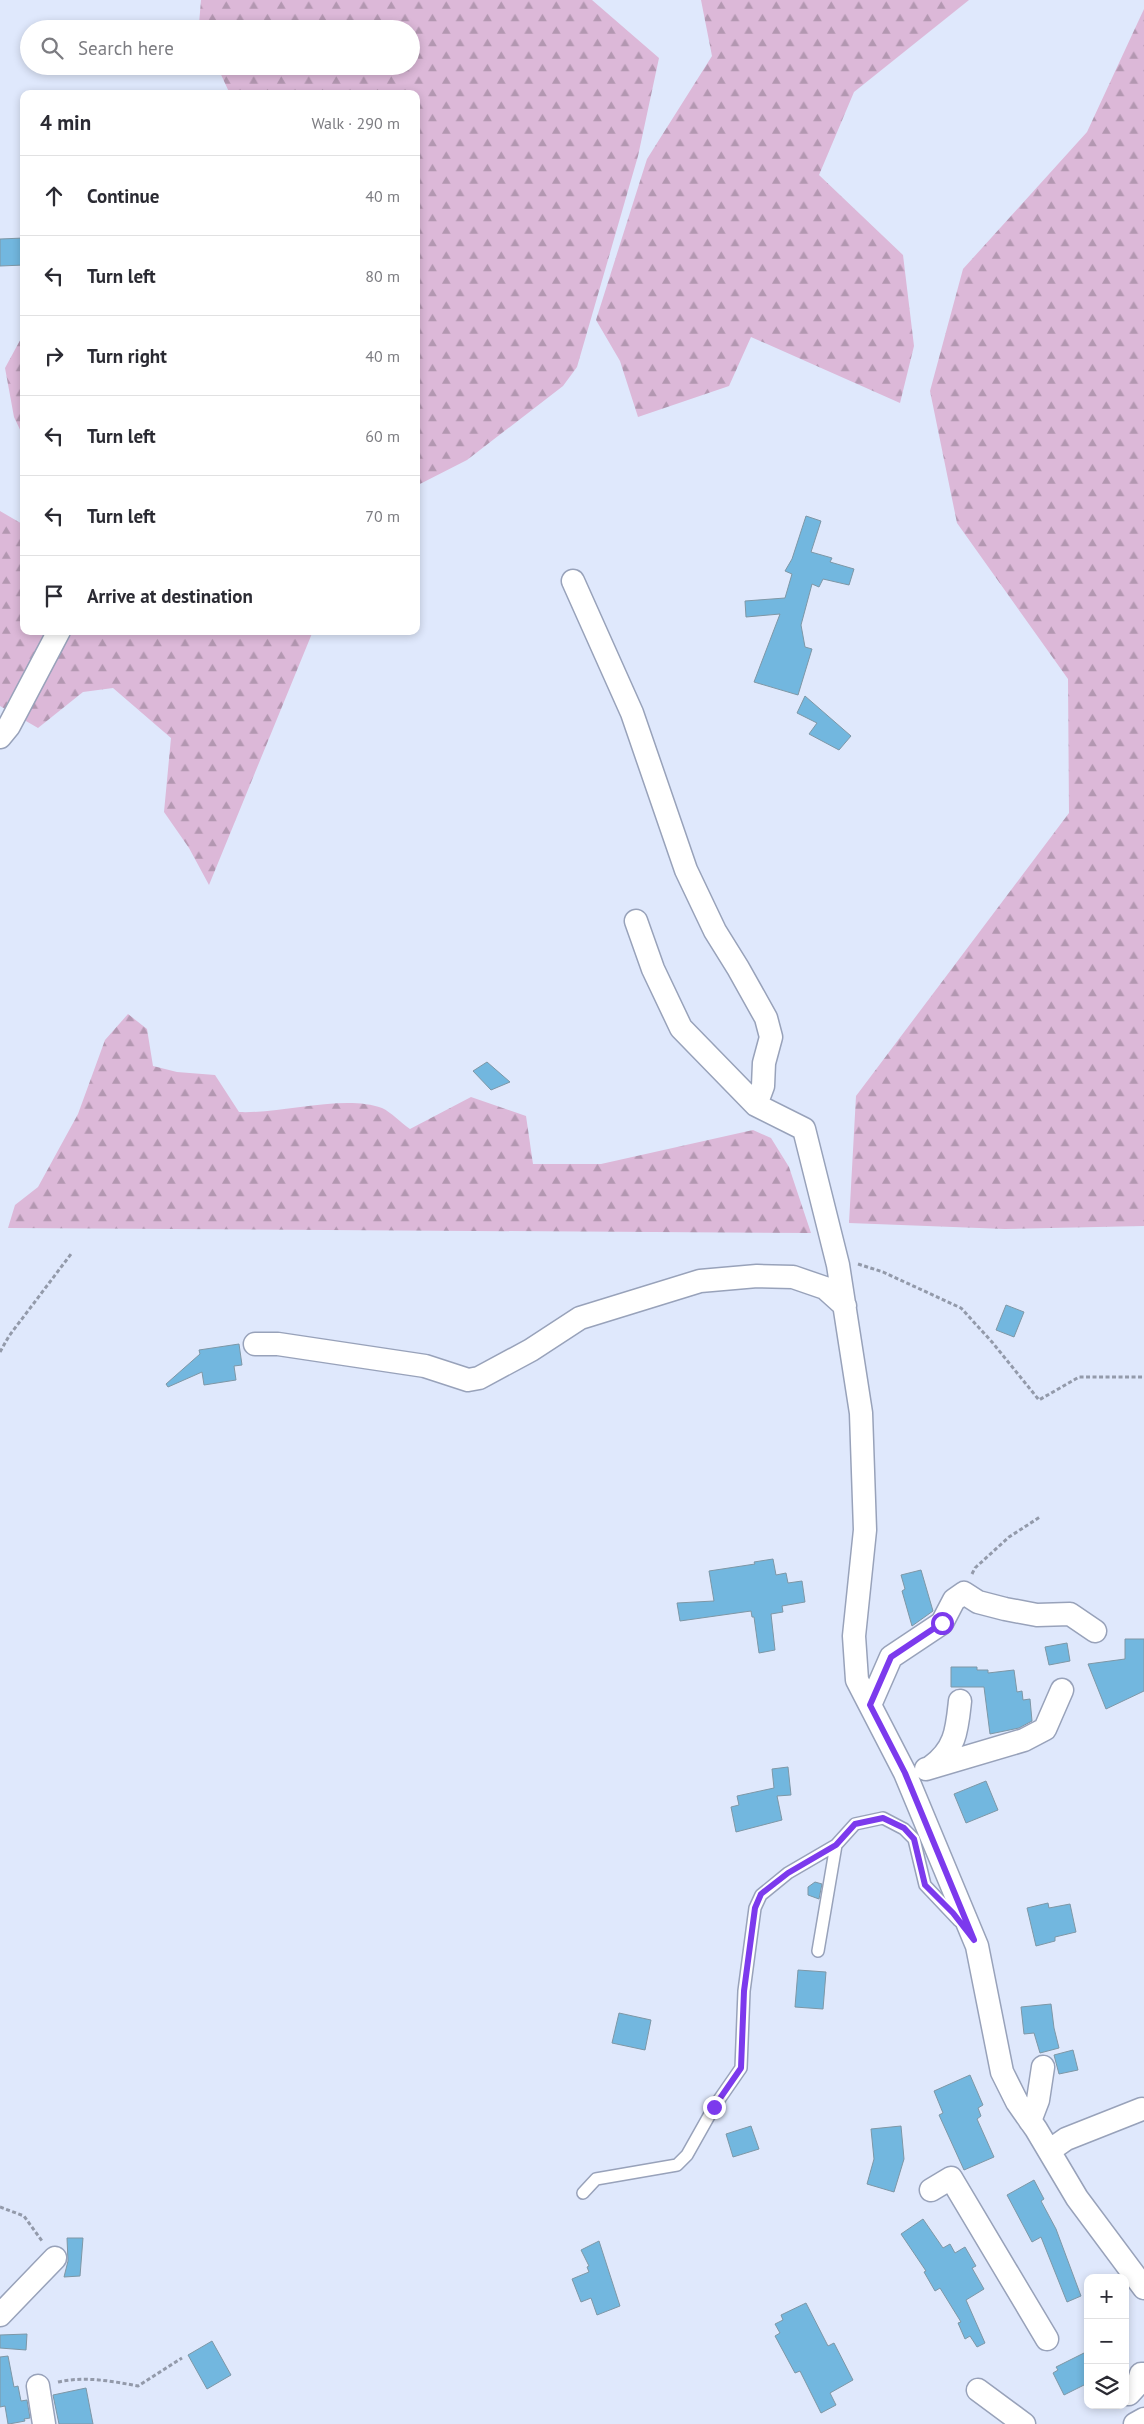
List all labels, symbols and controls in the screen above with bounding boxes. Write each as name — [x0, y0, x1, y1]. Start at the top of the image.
search box — [20, 20, 420, 75]
icon: search — [38, 34, 66, 62]
text: Search here — [78, 36, 174, 60]
text: 4 min — [40, 109, 91, 136]
text: Walk · 290 m — [311, 113, 400, 133]
icon: ahead — [40, 182, 68, 210]
text: Continue — [87, 184, 159, 208]
text: 40 m — [365, 186, 400, 206]
icon: left — [40, 262, 68, 290]
text: Turn left — [87, 264, 156, 288]
text: 80 m — [365, 266, 400, 286]
icon: right — [40, 342, 68, 370]
text: Turn right — [87, 344, 167, 368]
text: 40 m — [365, 346, 400, 366]
icon: left — [40, 422, 68, 450]
text: Turn left — [87, 424, 156, 448]
text: 60 m — [365, 426, 400, 446]
icon: left — [40, 502, 68, 530]
text: Turn left — [87, 504, 156, 528]
text: 70 m — [365, 506, 400, 526]
icon: arrive — [40, 582, 68, 610]
text: Arrive at destination — [87, 584, 253, 608]
route start — [931, 1612, 954, 1635]
route end — [703, 2096, 726, 2119]
map controls — [1084, 2274, 1129, 2409]
button: + — [1084, 2274, 1129, 2319]
button: − — [1084, 2319, 1129, 2364]
button: layers — [1084, 2364, 1129, 2409]

